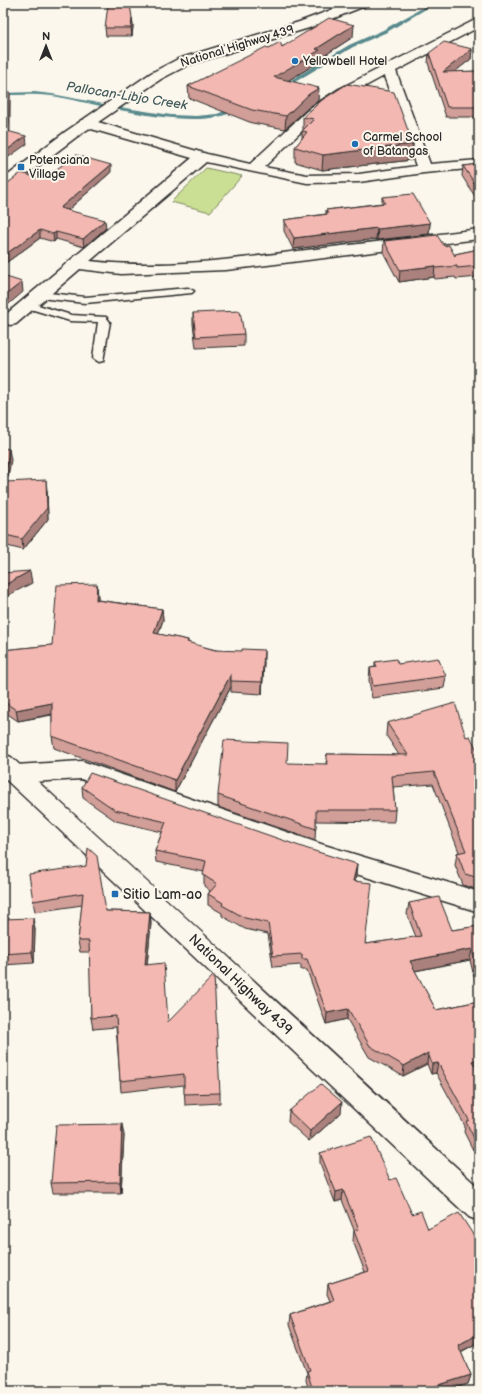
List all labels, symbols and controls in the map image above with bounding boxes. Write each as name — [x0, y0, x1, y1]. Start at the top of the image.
street label: National Highway 439 — [179, 22, 296, 71]
north arrow — [26, 26, 66, 66]
text: N — [42, 30, 50, 43]
place label: Yellowbell Hotel — [302, 54, 387, 69]
marker: Yellowbell Hotel — [290, 56, 300, 66]
water label: Pallocan-Libjo Creek — [65, 79, 189, 114]
place label: Carmel School of Batangas — [363, 130, 442, 159]
marker: Carmel School of Batangas — [350, 139, 360, 149]
place label: Potenciana Village — [29, 153, 90, 182]
marker: Potenciana Village — [16, 162, 26, 172]
place label: Sitio Lam-ao — [123, 886, 202, 903]
marker: Sitio Lam-ao — [110, 889, 120, 899]
street label: National Highway 439 — [185, 930, 296, 1038]

